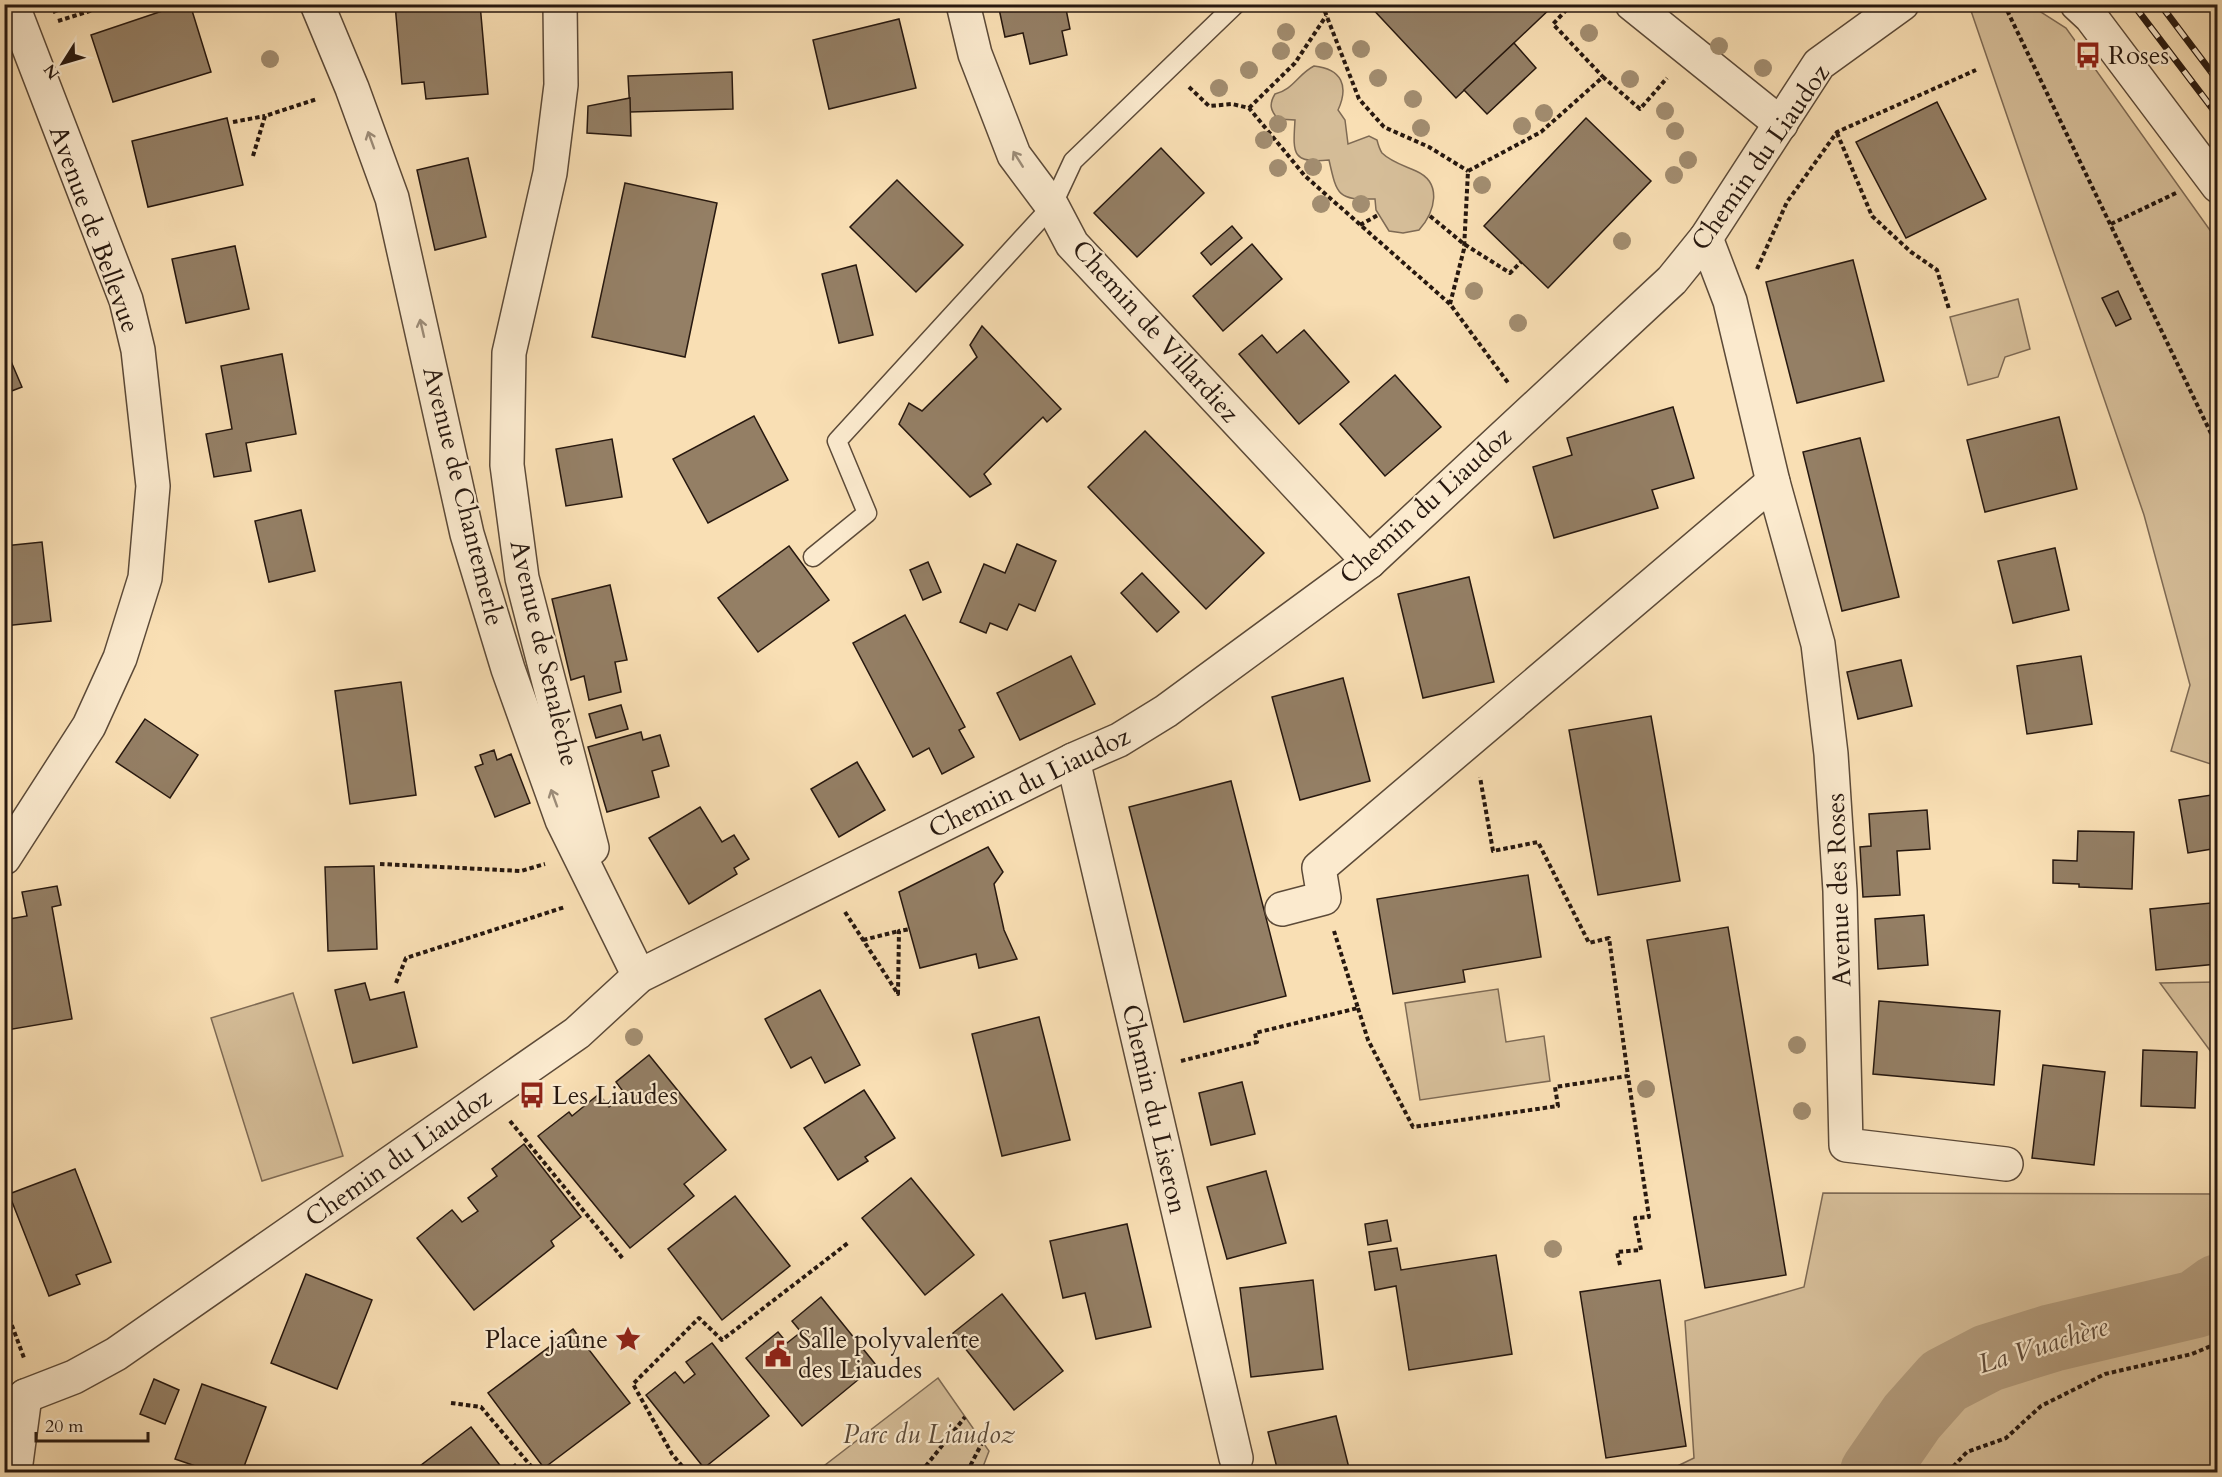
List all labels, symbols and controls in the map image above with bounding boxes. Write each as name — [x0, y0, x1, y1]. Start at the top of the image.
north arrow — [33, 33, 93, 93]
place label: Roses — [2108, 38, 2169, 73]
bus stop icon: Roses — [2073, 40, 2103, 70]
street label: Chemin du Liaudoz — [1683, 57, 1838, 258]
text: N — [39, 59, 65, 84]
street label: Avenue de Bellevue — [41, 121, 148, 337]
one-way arrow — [364, 131, 375, 150]
one-way arrow — [1011, 151, 1023, 168]
street label: Chemin de Villardiez — [1064, 232, 1247, 430]
one-way arrow — [416, 319, 428, 338]
street label: Avenue de Chantemerle — [414, 363, 513, 629]
street label: Chemin du Liaudoz — [1332, 418, 1519, 592]
street label: Avenue de Senalèche — [501, 537, 588, 770]
street label: Chemin du Liaudoz — [923, 718, 1136, 846]
one-way arrow — [548, 789, 559, 808]
street label: Avenue des Roses — [1818, 792, 1859, 987]
street label: Chemin du Liseron — [1113, 1001, 1196, 1218]
place label: Les Liaudes — [552, 1078, 678, 1113]
street label: Chemin du Liaudoz — [298, 1080, 499, 1235]
bus stop icon: Les Liaudes — [517, 1080, 547, 1110]
water label: La Vuachère — [1974, 1308, 2113, 1383]
place label: Place jaune — [485, 1322, 608, 1357]
place label: Salle polyvalente des Liaudes — [798, 1322, 980, 1387]
place icon: Place jaune — [613, 1324, 643, 1354]
public building icon: Salle polyvalente des Liaudes — [763, 1339, 793, 1369]
scale bar — [36, 1405, 148, 1443]
text: 20 m — [45, 1414, 84, 1439]
park label: Parc du Liaudoz — [843, 1417, 1016, 1452]

